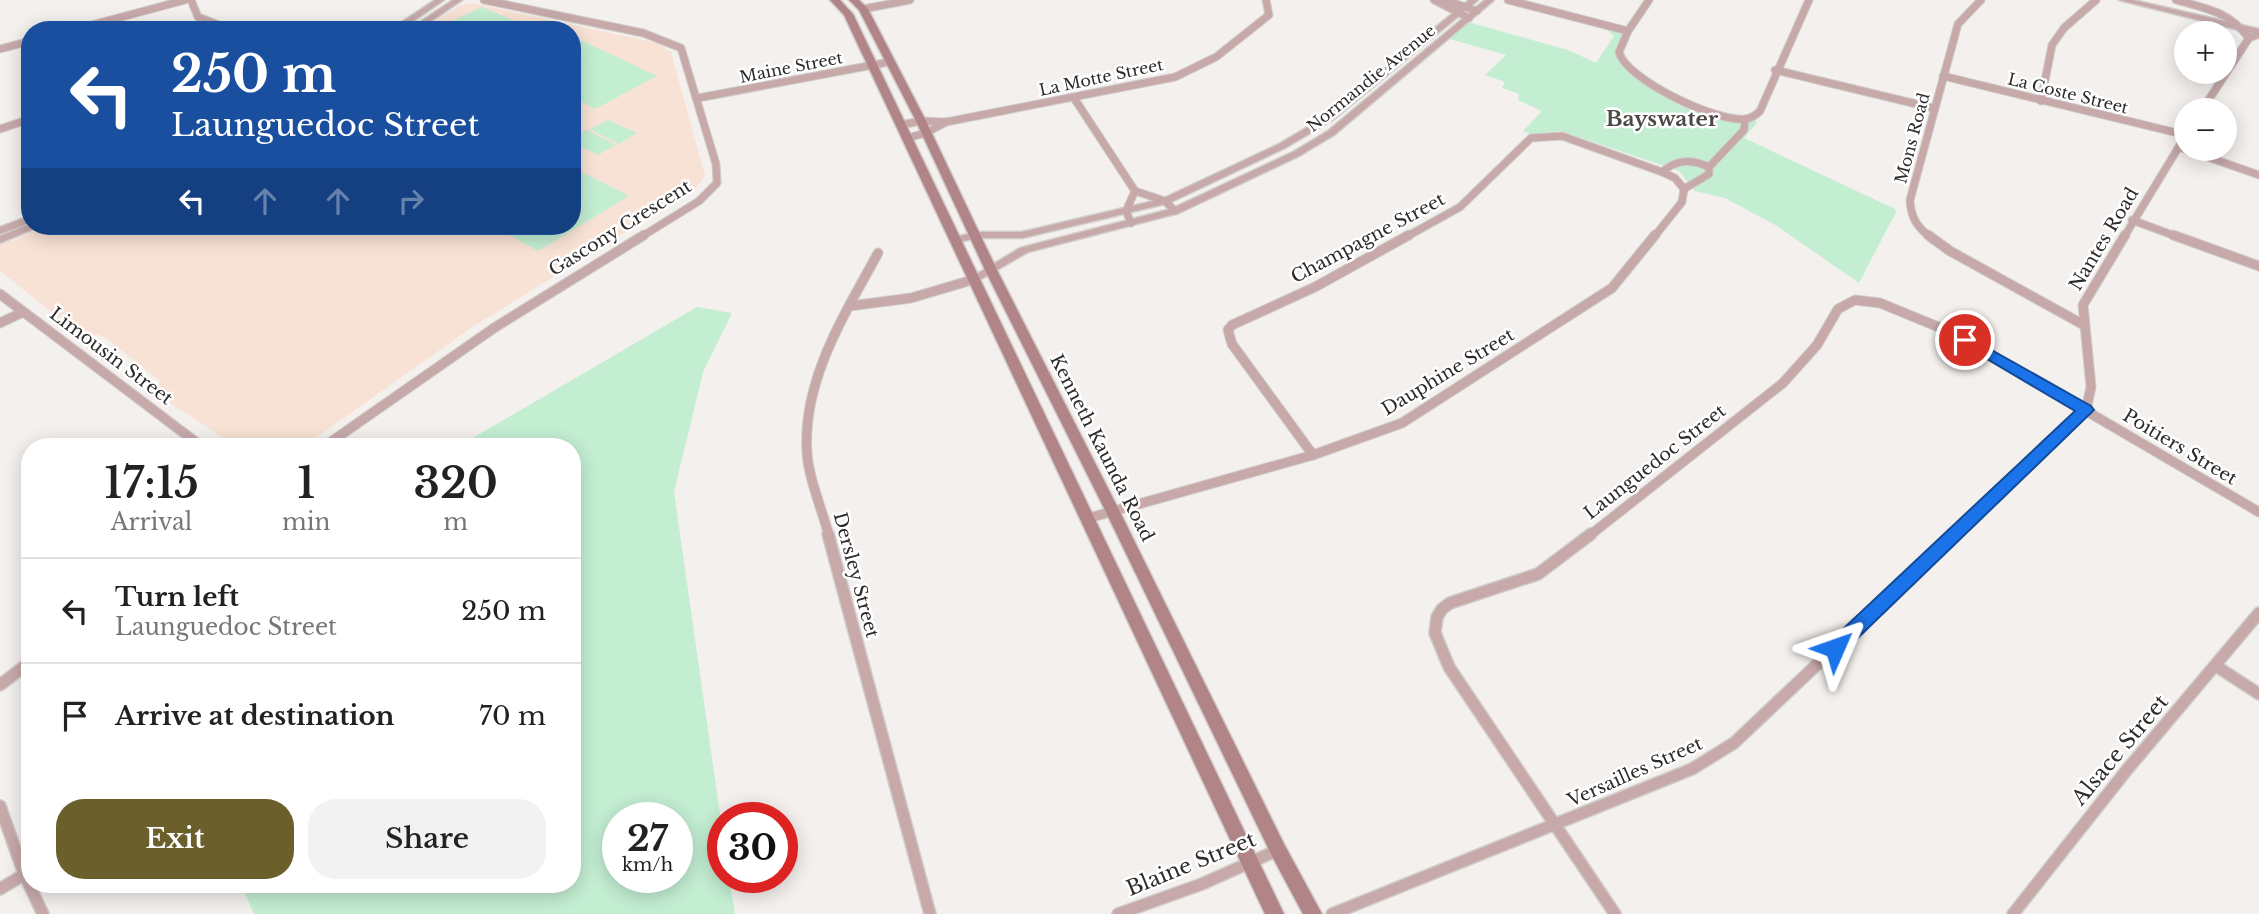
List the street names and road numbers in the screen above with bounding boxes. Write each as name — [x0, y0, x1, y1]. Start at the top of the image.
street label: Normandie Avenue — [1303, 20, 1439, 136]
street label: Maine Street — [738, 47, 844, 87]
street label: La Motte Street — [1037, 54, 1165, 100]
street label: La Coste Street — [2006, 68, 2130, 118]
street label: Mons Road — [1890, 90, 1934, 185]
street label: Gascony Crescent — [545, 175, 695, 281]
street label: Nantes Road — [2065, 183, 2143, 295]
street label: Champagne Street — [1287, 188, 1449, 288]
street label: Limousin Street — [45, 303, 177, 410]
street label: Dauphine Street — [1378, 324, 1518, 420]
street label: Kenneth Kaunda Road — [1045, 351, 1159, 545]
street label: Launguedoc Street — [1580, 400, 1730, 524]
street label: Poitiers Street — [2119, 404, 2241, 490]
street label: Dersley Street — [829, 510, 883, 640]
street label: Alsace Street — [2065, 689, 2174, 811]
street label: Versailles Street — [1563, 732, 1706, 812]
street label: Blaine Street — [1122, 826, 1260, 902]

